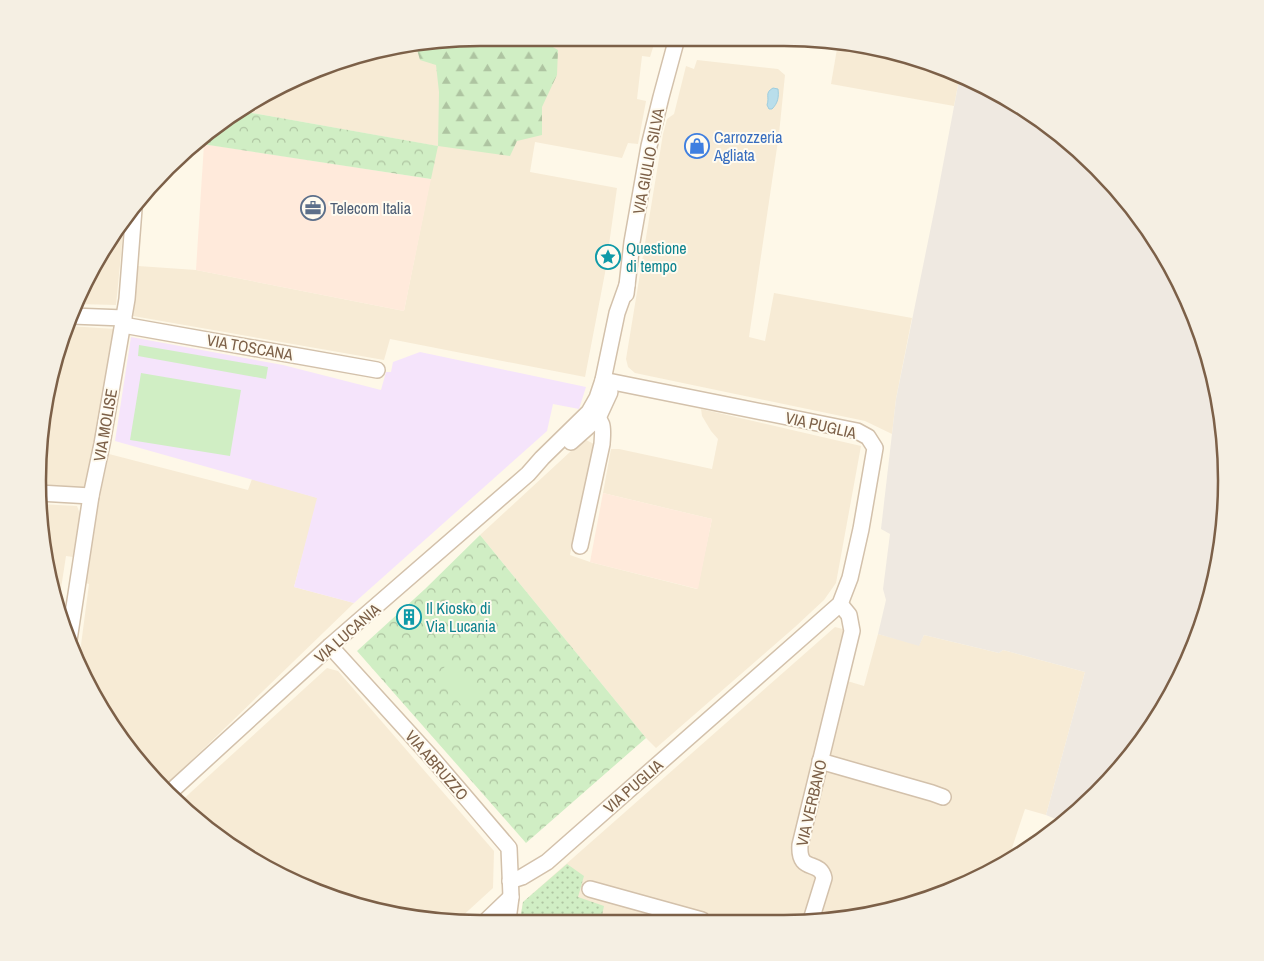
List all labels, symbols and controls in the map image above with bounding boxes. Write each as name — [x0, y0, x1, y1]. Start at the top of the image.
street label: VIA GIULIO SILVA — [627, 106, 669, 216]
place label: Carrozzeria Agliata — [713, 126, 783, 166]
shop icon: Carrozzeria Agliata — [684, 133, 710, 159]
office icon: Telecom Italia — [300, 195, 326, 221]
place label: Telecom Italia — [330, 197, 412, 219]
place label: Questione di tempo — [626, 237, 687, 277]
place icon: Questione di tempo — [595, 244, 621, 270]
street label: VIA TOSCANA — [205, 329, 295, 365]
street label: VIA MOLISE — [88, 387, 122, 463]
street label: VIA PUGLIA — [783, 406, 859, 444]
place label: Il Kiosko di Via Lucania — [426, 597, 497, 637]
street label: VIA LUCANIA — [309, 598, 385, 668]
building icon: Il Kiosko di Via Lucania — [396, 604, 422, 630]
street label: VIA ABRUZZO — [400, 725, 474, 805]
street label: VIA PUGLIA — [599, 754, 668, 818]
street label: VIA VERBANO — [790, 758, 832, 848]

